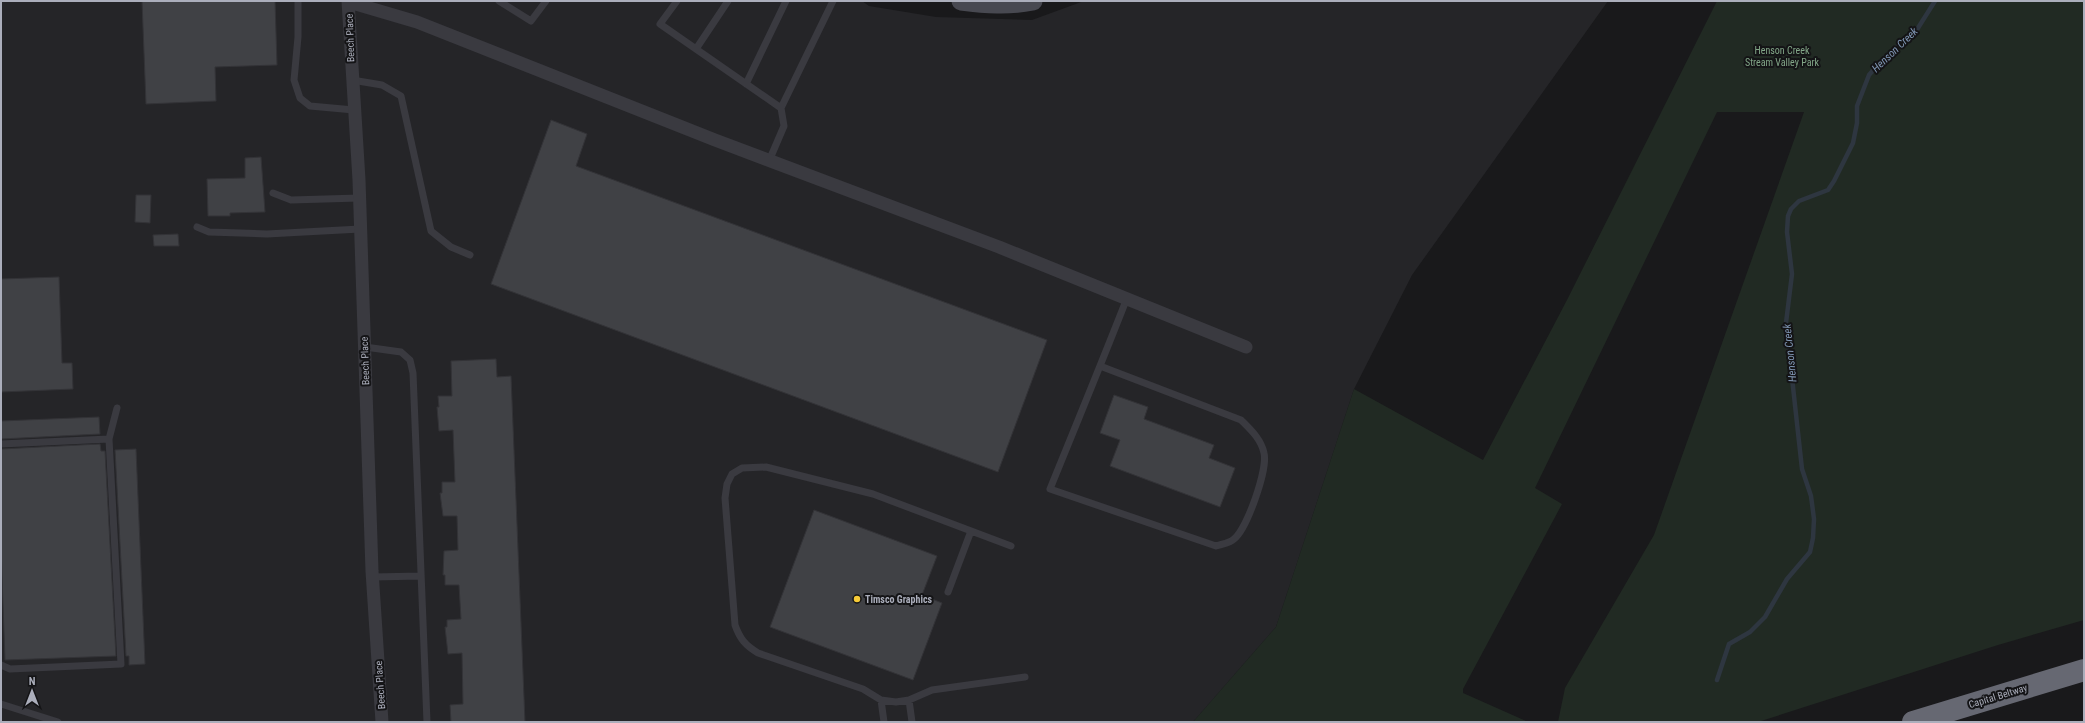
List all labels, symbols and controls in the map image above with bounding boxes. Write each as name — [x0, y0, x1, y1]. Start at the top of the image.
street label: Beech Place — [344, 13, 356, 62]
water label: Henson Creek — [1869, 25, 1921, 75]
park label: Henson Creek Stream Valley Park — [1745, 45, 1820, 68]
water label: Henson Creek — [1780, 323, 1800, 383]
street label: Beech Place — [359, 336, 371, 385]
marker: Timsco Graphics — [852, 594, 862, 604]
place label: Timsco Graphics — [865, 594, 933, 605]
street label: Beech Place — [373, 660, 387, 710]
north arrow — [12, 671, 52, 711]
text: N — [29, 675, 36, 688]
street label: Capital Beltway — [1967, 682, 2029, 710]

